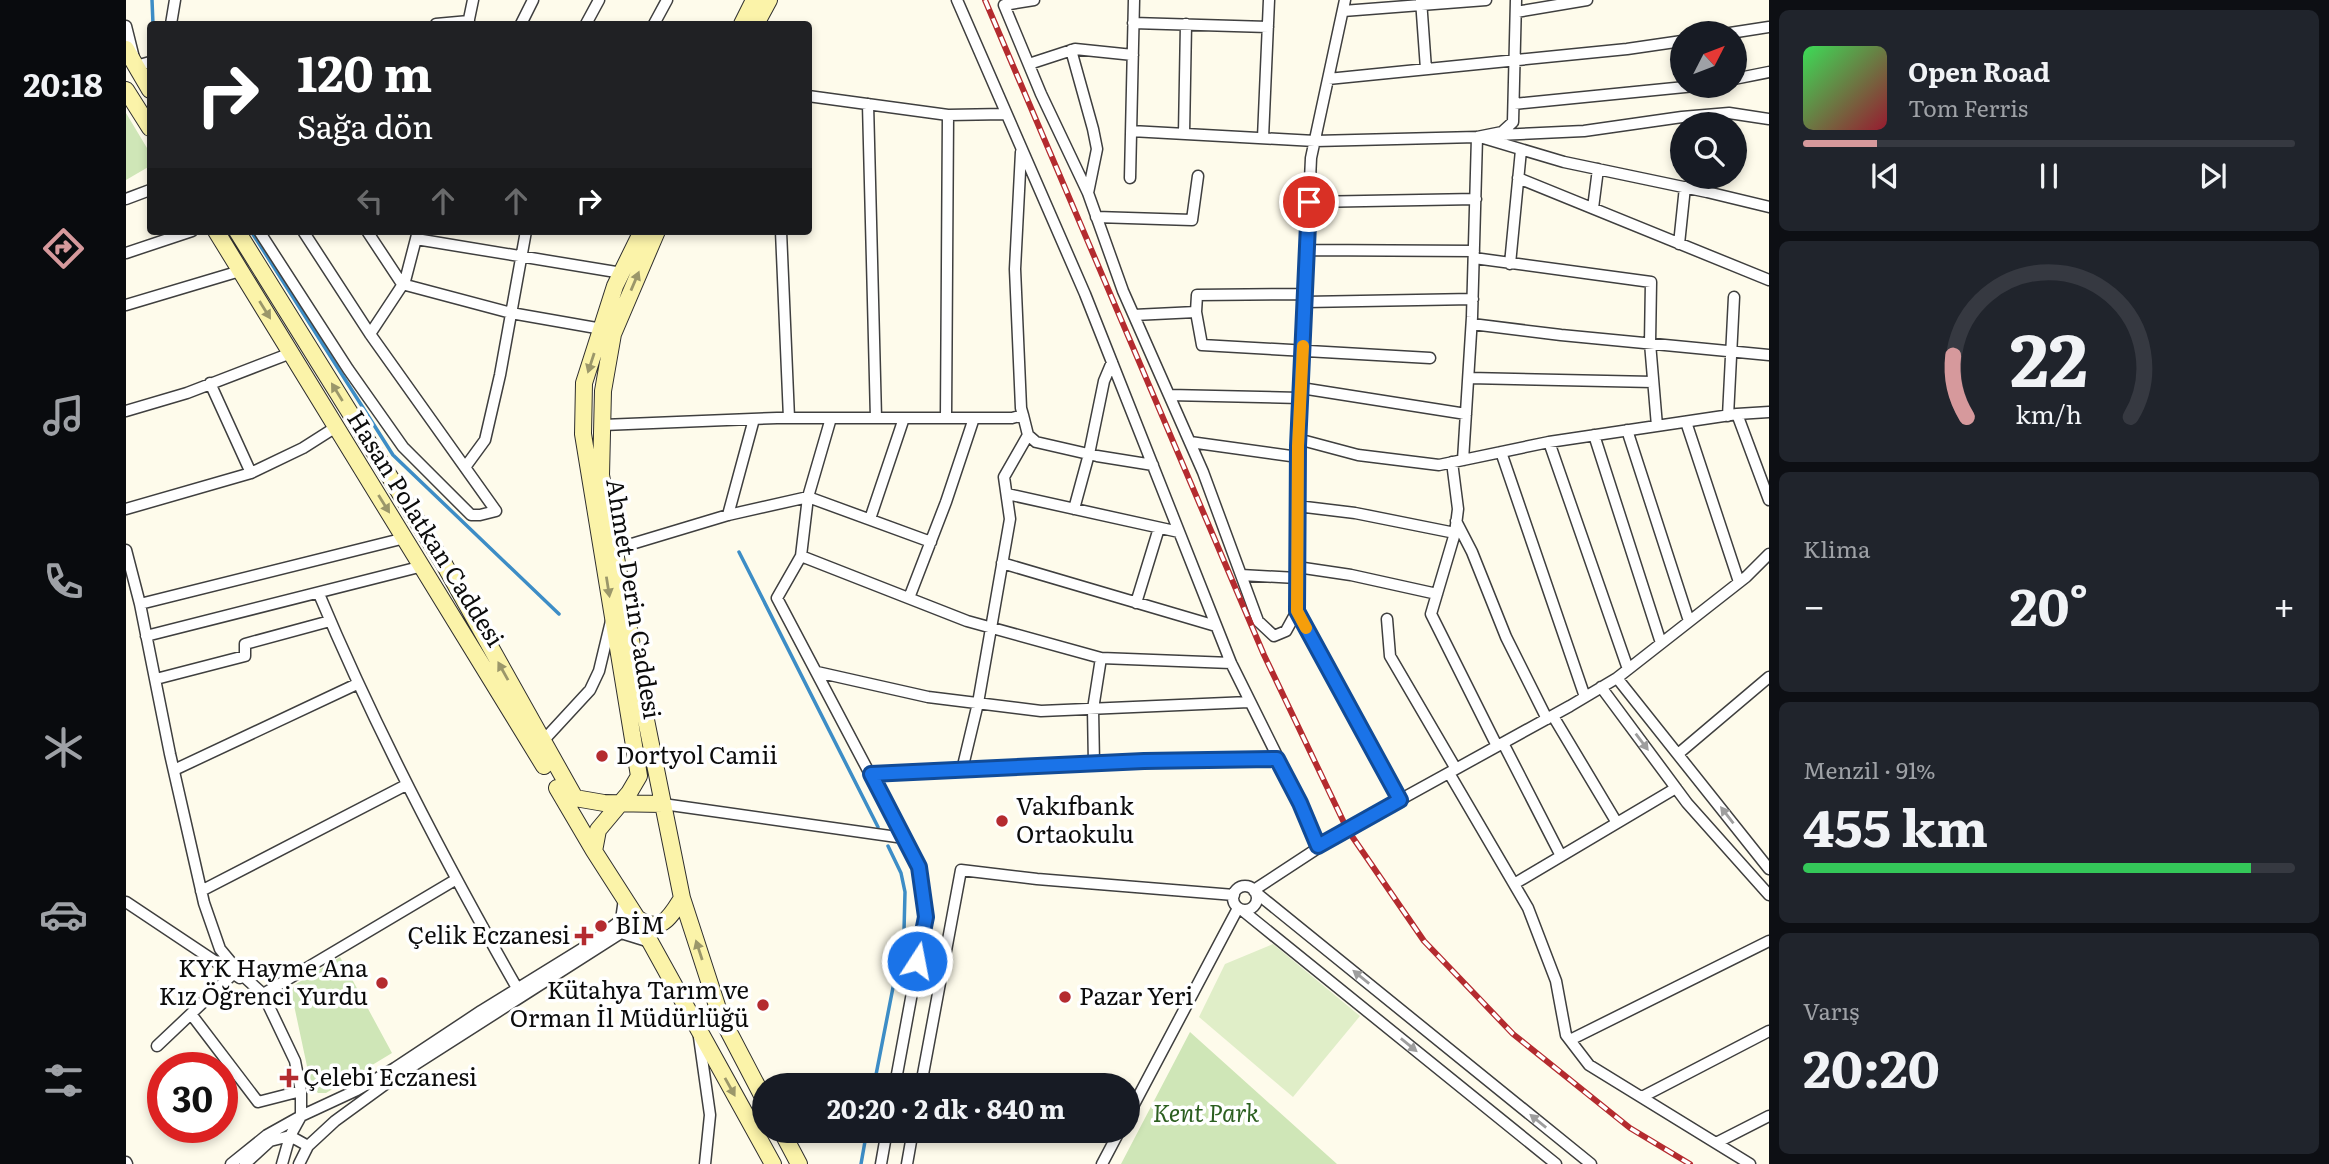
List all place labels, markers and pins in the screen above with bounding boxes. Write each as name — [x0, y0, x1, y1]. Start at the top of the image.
pin — [1279, 172, 1339, 232]
place label: Dortyol Camii — [616, 736, 777, 771]
marker: Dortyol Camii — [594, 748, 610, 764]
place label: Vakıfbank Ortaokulu — [1016, 787, 1134, 850]
marker: Vakıfbank Ortaokulu — [994, 813, 1010, 829]
place label: BİM — [615, 906, 665, 941]
place label: Çelik Eczanesi — [407, 916, 570, 951]
marker: BİM — [593, 918, 609, 934]
marker: Çelik Eczanesi — [576, 928, 592, 944]
place label: KYK Hayme Ana Kız Öğrenci Yurdu — [159, 949, 368, 1012]
place label: Kütahya Tarım ve Orman İl Müdürlüğü — [510, 971, 749, 1034]
marker: KYK Hayme Ana Kız Öğrenci Yurdu — [374, 975, 390, 991]
place label: Pazar Yeri — [1079, 977, 1193, 1012]
marker: Pazar Yeri — [1057, 989, 1073, 1005]
marker: Kütahya Tarım ve Orman İl Müdürlüğü — [755, 997, 771, 1013]
place label: Çelebi Eczanesi — [303, 1058, 477, 1093]
marker: Çelebi Eczanesi — [281, 1070, 297, 1086]

